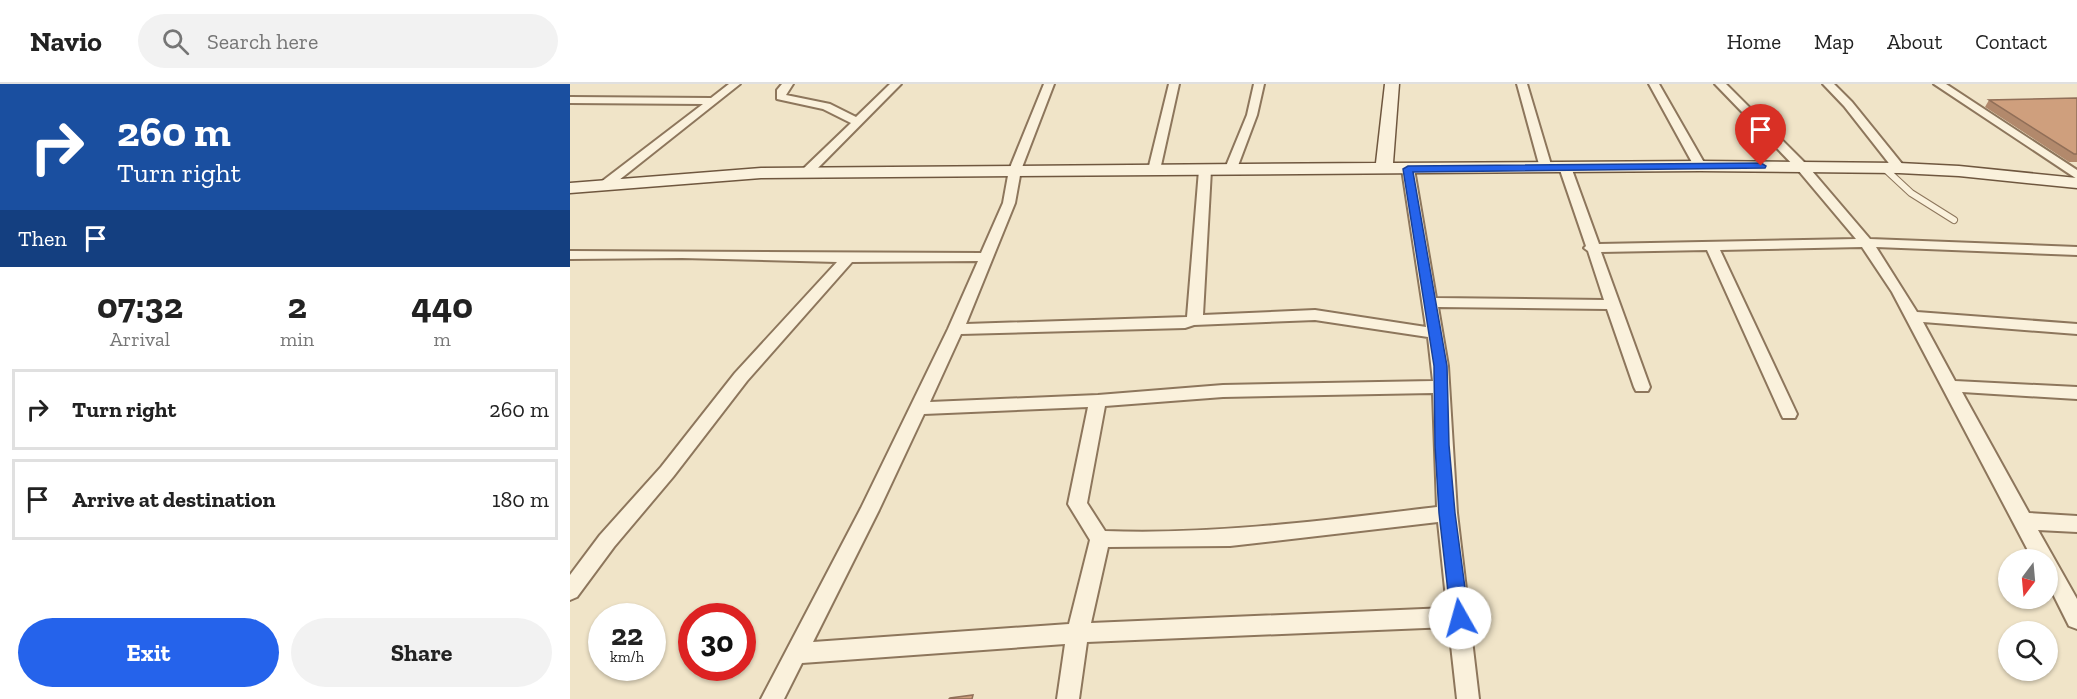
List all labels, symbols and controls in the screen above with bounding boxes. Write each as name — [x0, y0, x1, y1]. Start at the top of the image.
search box — [138, 14, 558, 68]
text: Navio — [30, 25, 102, 58]
icon: search — [159, 25, 192, 58]
text: Search here — [207, 28, 318, 55]
text: Home — [1727, 29, 1781, 54]
text: Map — [1814, 29, 1854, 54]
text: About — [1887, 29, 1942, 54]
text: Contact — [1975, 29, 2047, 54]
pin — [1735, 104, 1786, 166]
text: 260 m — [117, 106, 231, 157]
icon: right — [18, 108, 96, 186]
icon: arrive — [1744, 113, 1777, 146]
text: Turn right — [117, 157, 241, 189]
icon: arrive — [79, 222, 112, 255]
text: Then — [18, 225, 67, 252]
text: 07:32 — [97, 284, 183, 327]
text: 2 — [287, 284, 307, 327]
text: 440 — [411, 284, 473, 327]
text: Arrival — [110, 327, 170, 351]
text: min — [280, 327, 314, 351]
text: m — [434, 327, 451, 351]
icon: right — [21, 393, 54, 426]
text: Turn right — [72, 396, 176, 423]
text: 260 m — [489, 396, 549, 423]
icon: arrive — [21, 483, 54, 516]
text: Arrive at destination — [72, 486, 275, 513]
text: 180 m — [492, 486, 549, 513]
north arrow — [1998, 549, 2058, 609]
map controls — [1998, 549, 2058, 681]
position arrow — [1428, 586, 1492, 650]
speed limit sign: 30 — [678, 603, 756, 681]
text: 22 — [611, 617, 643, 653]
button: Exit — [18, 618, 279, 687]
button: Share — [291, 618, 552, 687]
button: search — [1998, 621, 2058, 681]
text: km/h — [610, 648, 644, 666]

